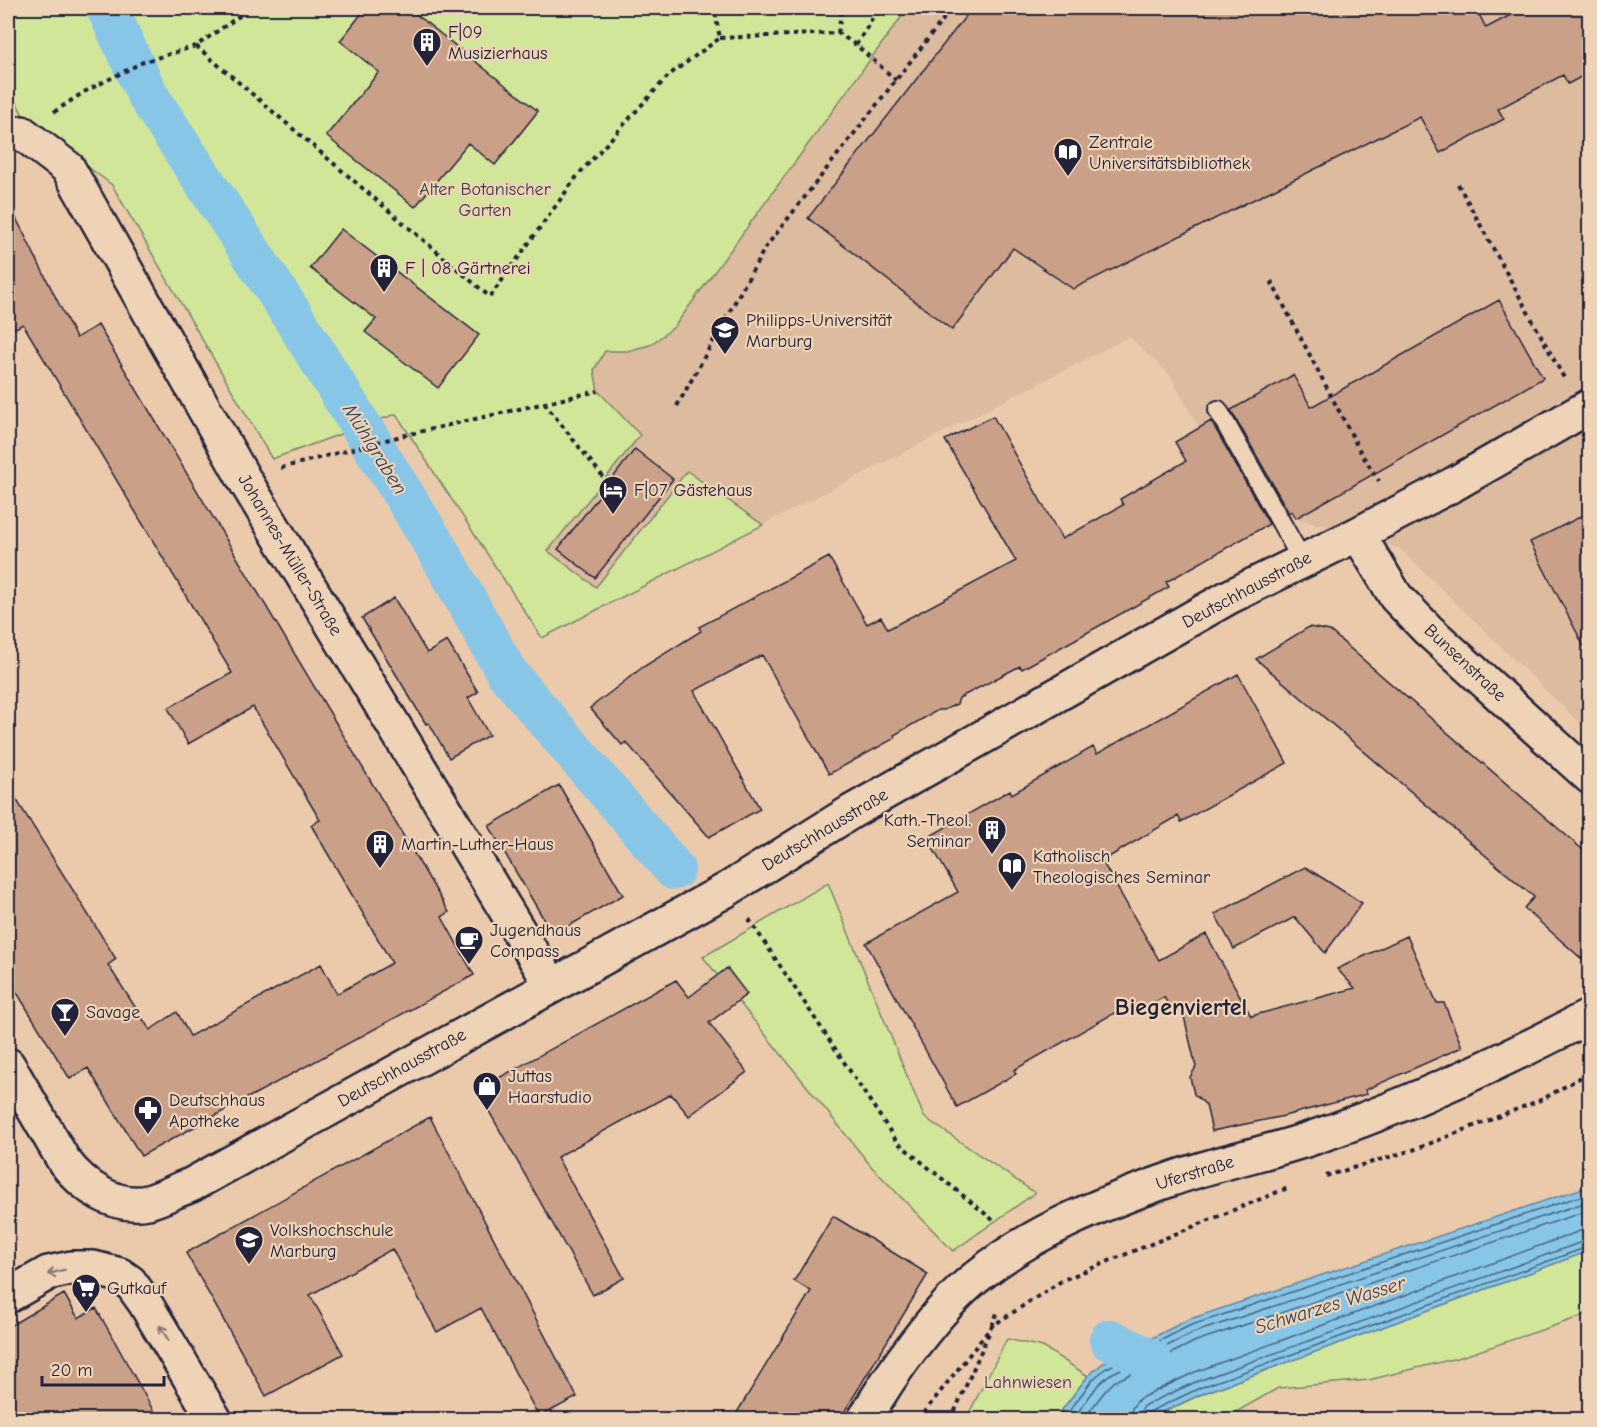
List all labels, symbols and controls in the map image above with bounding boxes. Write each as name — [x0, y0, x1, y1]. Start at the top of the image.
place label: F|09 Musizierhaus — [448, 22, 548, 64]
building icon: F|09 Musizierhaus — [411, 26, 443, 68]
place label: Zentrale Universitätsbibliothek — [1089, 132, 1250, 174]
library icon: Zentrale Universitätsbibliothek — [1052, 136, 1084, 178]
park label: Alter Botanischer Garten — [419, 179, 552, 221]
building icon: F | 08 Gärtnerei — [368, 252, 400, 294]
place label: F | 08 Gärtnerei — [405, 258, 531, 279]
place label: Philipps-Universität Marburg — [746, 310, 893, 352]
school or university icon: Philipps-Universität Marburg — [709, 314, 741, 356]
water label: Mühlgraben — [338, 399, 412, 499]
street label: Johannes-Müller-Straße — [233, 470, 347, 640]
hotel icon: F|07 Gästehaus — [597, 474, 629, 516]
place label: F|07 Gästehaus — [634, 480, 752, 501]
street label: Deutschhausstraße — [1179, 547, 1315, 633]
street label: Bunsenstraße — [1420, 620, 1510, 706]
street label: Deutschhausstraße — [758, 784, 892, 876]
place label: Kath.-Theol. Seminar — [884, 810, 972, 852]
building icon: Kath.-Theol. Seminar — [976, 814, 1008, 856]
building icon: Martin-Luther-Haus — [364, 828, 396, 870]
place label: Martin-Luther-Haus — [401, 834, 553, 855]
place label: Katholisch Theologisches Seminar — [1033, 846, 1211, 888]
library icon: Katholisch Theologisches Seminar — [996, 850, 1028, 892]
place label: Jugendhaus Compass — [490, 920, 581, 962]
cafe icon: Jugendhaus Compass — [453, 924, 485, 966]
district label: Biegenviertel — [1115, 993, 1247, 1021]
bar icon: Savage — [49, 996, 81, 1038]
place label: Savage — [86, 1002, 140, 1023]
street label: Deutschhausstraße — [334, 1024, 470, 1112]
place label: Juttas Haarstudio — [508, 1066, 592, 1108]
shop icon: Juttas Haarstudio — [471, 1070, 503, 1112]
place label: Deutschhaus Apotheke — [169, 1090, 265, 1132]
pharmacy icon: Deutschhaus Apotheke — [132, 1094, 164, 1136]
street label: Uferstraße — [1153, 1151, 1237, 1195]
place label: Volkshochschule Marburg — [270, 1220, 394, 1262]
school or university icon: Volkshochschule Marburg — [233, 1224, 265, 1266]
one-way arrow — [47, 1266, 66, 1278]
water label: Schwarzes Wasser — [1252, 1271, 1409, 1339]
supermarket icon: Gutkauf — [70, 1272, 102, 1314]
place label: Gutkauf — [107, 1278, 167, 1299]
one-way arrow — [157, 1325, 169, 1342]
scale bar — [42, 1349, 164, 1387]
text: 20 m — [51, 1360, 92, 1381]
park label: Lahnwiesen — [984, 1372, 1072, 1393]

